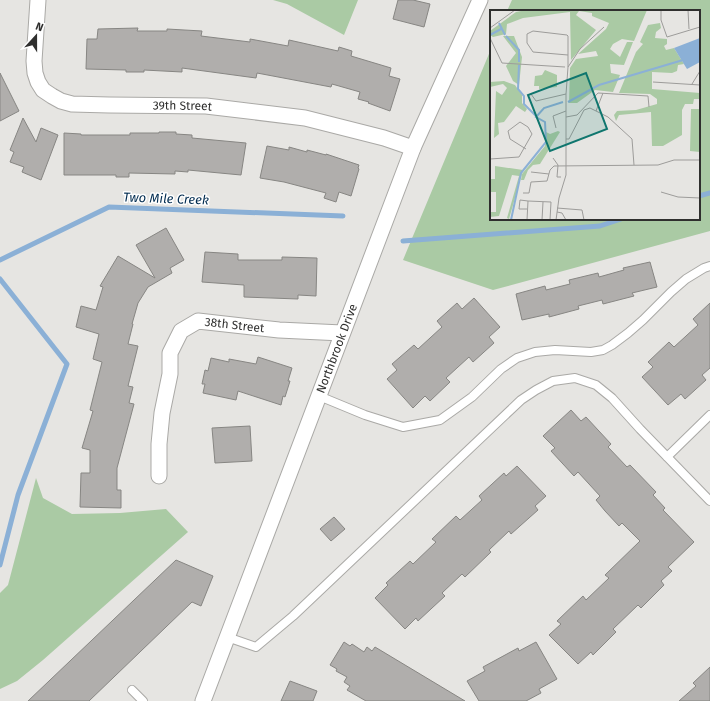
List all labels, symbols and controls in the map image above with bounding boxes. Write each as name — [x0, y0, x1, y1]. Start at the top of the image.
inset map — [490, 10, 700, 220]
north arrow — [16, 16, 56, 56]
text: N — [34, 20, 45, 35]
street label: 39th Street — [153, 98, 214, 114]
water label: Two Mile Creek — [123, 190, 209, 207]
street label: Northbrook Drive — [314, 302, 360, 395]
street label: 38th Street — [204, 315, 266, 335]

